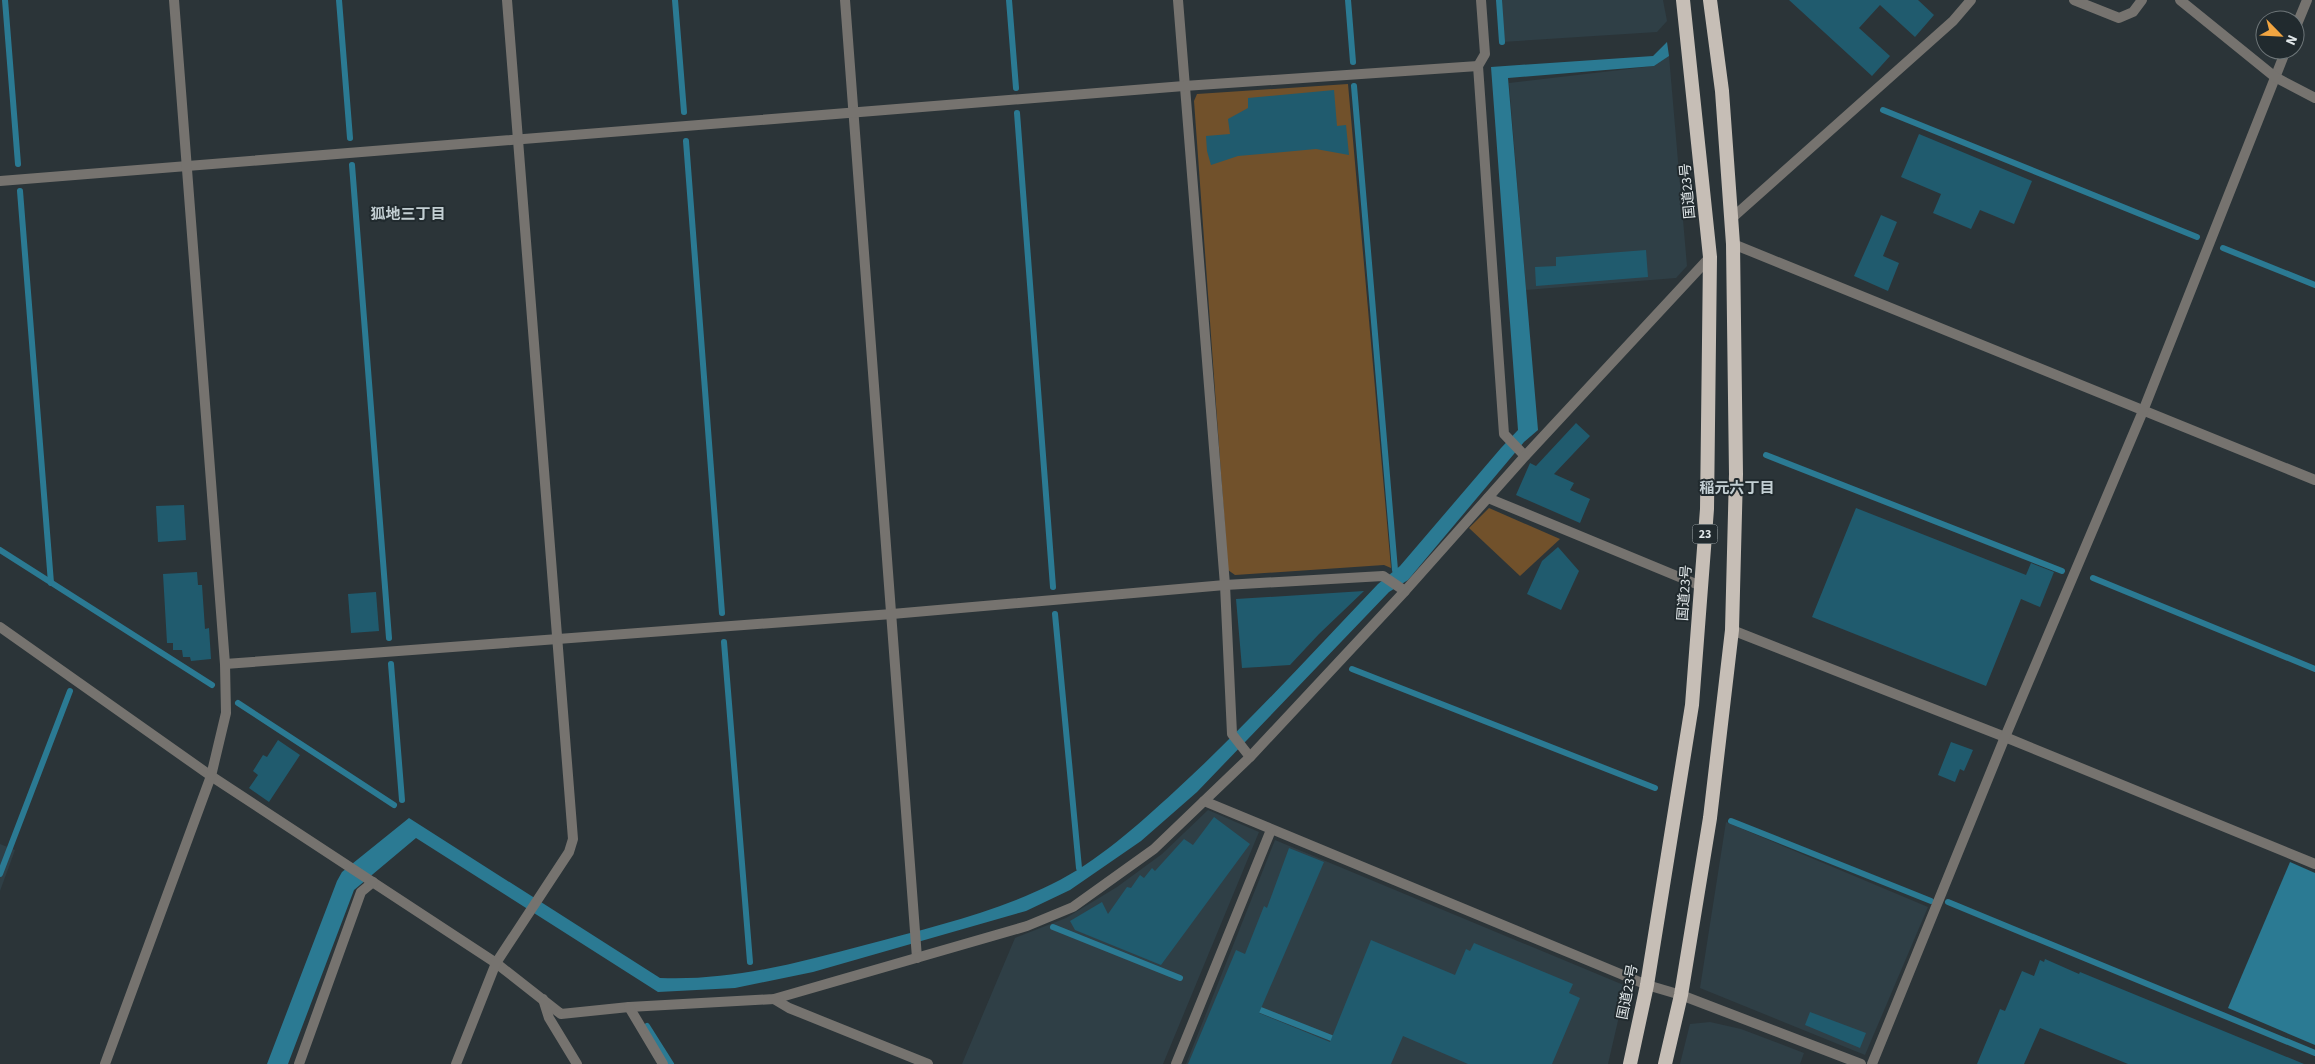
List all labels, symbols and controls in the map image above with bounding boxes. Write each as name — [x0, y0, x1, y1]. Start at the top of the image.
north arrow — [2255, 10, 2305, 60]
text: N — [2280, 32, 2302, 48]
street label: 国道23号 — [1676, 162, 1700, 220]
district label: 狐地三丁目 — [370, 204, 446, 225]
district label: 稲元六丁目 — [1699, 478, 1775, 499]
road number: 23 — [1692, 524, 1718, 544]
street label: 国道23号 — [1673, 564, 1697, 622]
street label: 国道23号 — [1613, 963, 1643, 1021]

